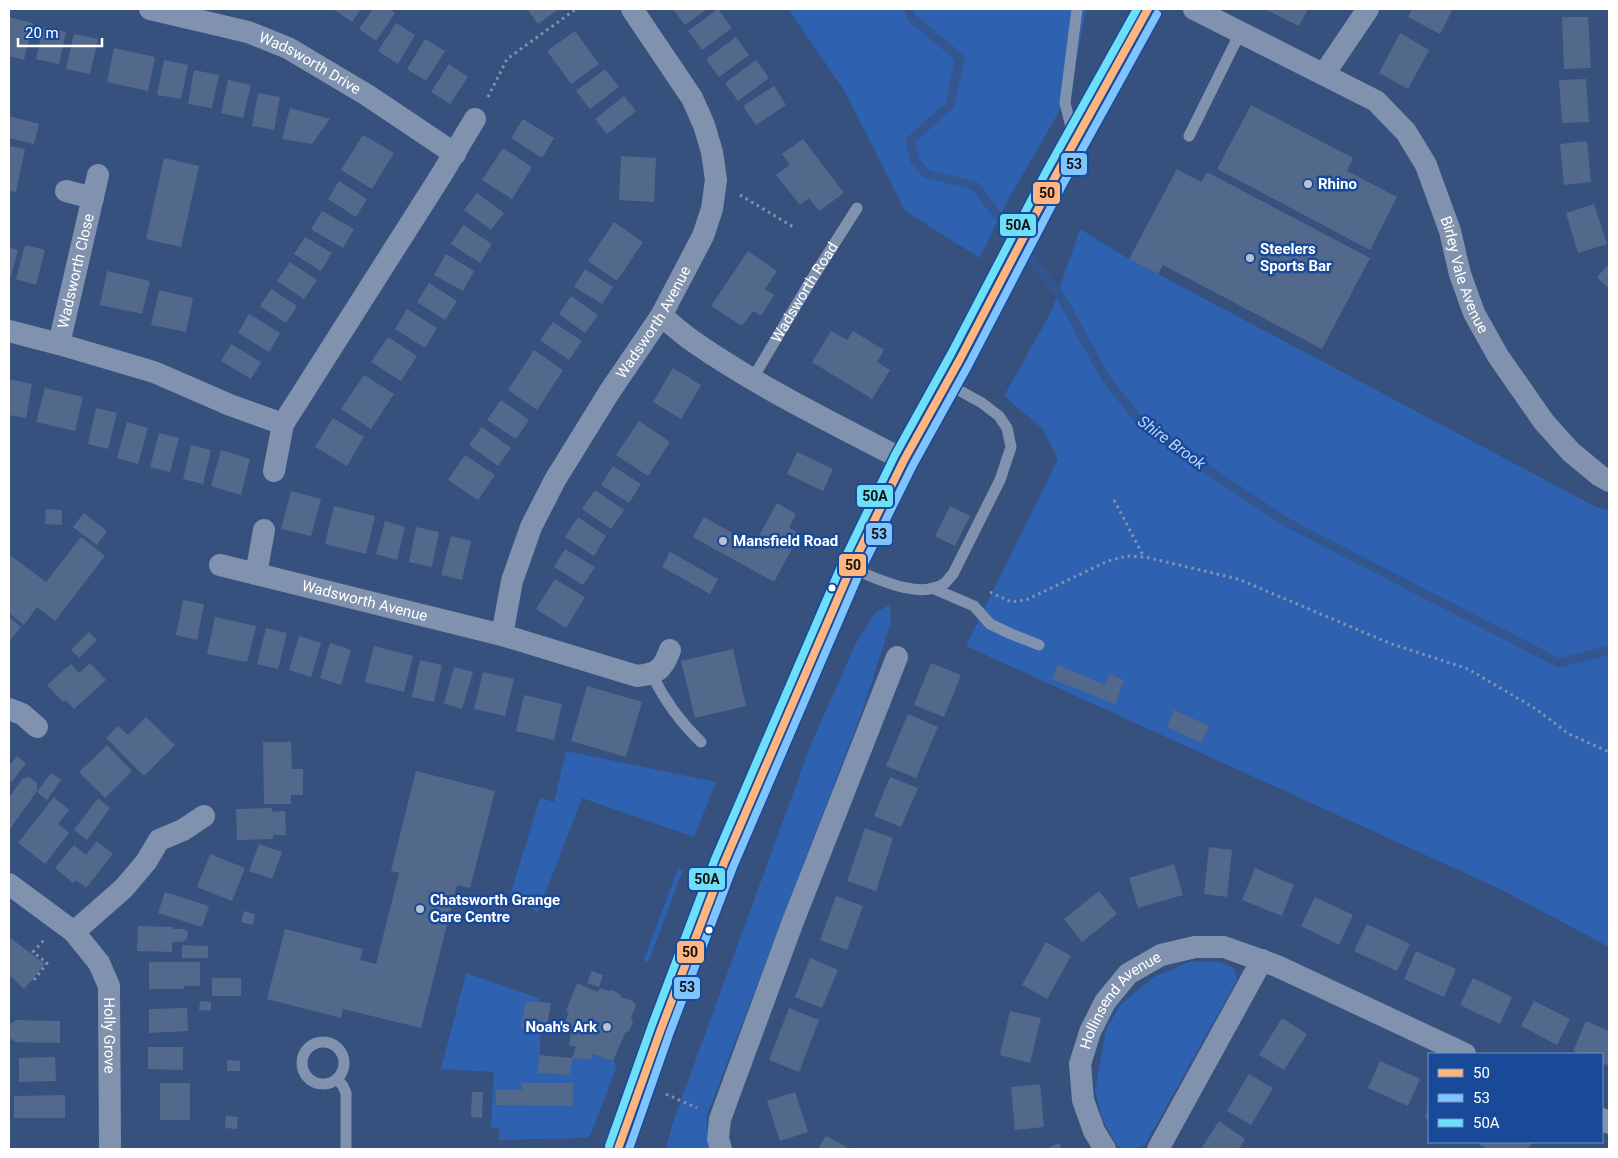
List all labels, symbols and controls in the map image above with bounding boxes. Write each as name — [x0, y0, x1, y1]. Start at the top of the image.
scale bar — [18, 15, 101, 47]
text: 20 m — [25, 24, 59, 42]
street label: Wadsworth Drive — [256, 28, 364, 98]
line badge: 53 — [1060, 152, 1088, 176]
text: 53 — [1066, 156, 1082, 172]
place label: Rhino — [1318, 175, 1357, 193]
marker: Rhino — [1302, 178, 1314, 190]
line badge: 50 — [1032, 181, 1061, 205]
text: 50 — [1039, 185, 1055, 201]
street label: Wadsworth Close — [54, 212, 98, 330]
line badge: 50A — [999, 213, 1037, 237]
street label: Birley Vale Avenue — [1436, 214, 1492, 336]
text: 50A — [1005, 217, 1031, 233]
street label: Wadsworth Road — [767, 239, 842, 346]
place label: Steelers Sports Bar — [1260, 240, 1332, 275]
marker: Steelers Sports Bar — [1244, 252, 1256, 264]
street label: Wadsworth Avenue — [612, 263, 695, 382]
water label: Shire Brook — [1134, 411, 1210, 474]
line badge: 50A — [856, 484, 894, 508]
text: 50A — [862, 488, 888, 504]
line badge: 53 — [865, 522, 893, 546]
text: 53 — [871, 526, 887, 542]
place label: Mansfield Road — [733, 532, 838, 550]
marker: Mansfield Road — [717, 535, 729, 547]
line badge: 50 — [838, 553, 867, 577]
text: 50 — [845, 557, 861, 573]
street label: Wadsworth Avenue — [300, 577, 429, 625]
unlabelled marker — [827, 583, 837, 593]
line badge: 50A — [688, 867, 726, 891]
text: 50A — [694, 871, 720, 887]
place label: Chatsworth Grange Care Centre — [430, 891, 560, 926]
marker: Chatsworth Grange Care Centre — [414, 903, 426, 915]
unlabelled marker — [704, 925, 714, 935]
line badge: 50 — [676, 940, 705, 964]
text: 50 — [682, 944, 698, 960]
street label: Hollinsend Avenue — [1076, 948, 1164, 1051]
line badge: 53 — [673, 976, 701, 1000]
text: 53 — [679, 979, 695, 995]
street label: Holly Grove — [100, 997, 119, 1073]
place label: Noah's Ark — [525, 1018, 598, 1036]
marker: Noah's Ark — [601, 1021, 613, 1033]
legend — [1428, 1053, 1603, 1143]
text: 50 — [1473, 1064, 1490, 1082]
text: 53 — [1473, 1089, 1490, 1107]
text: 50A — [1473, 1114, 1500, 1132]

